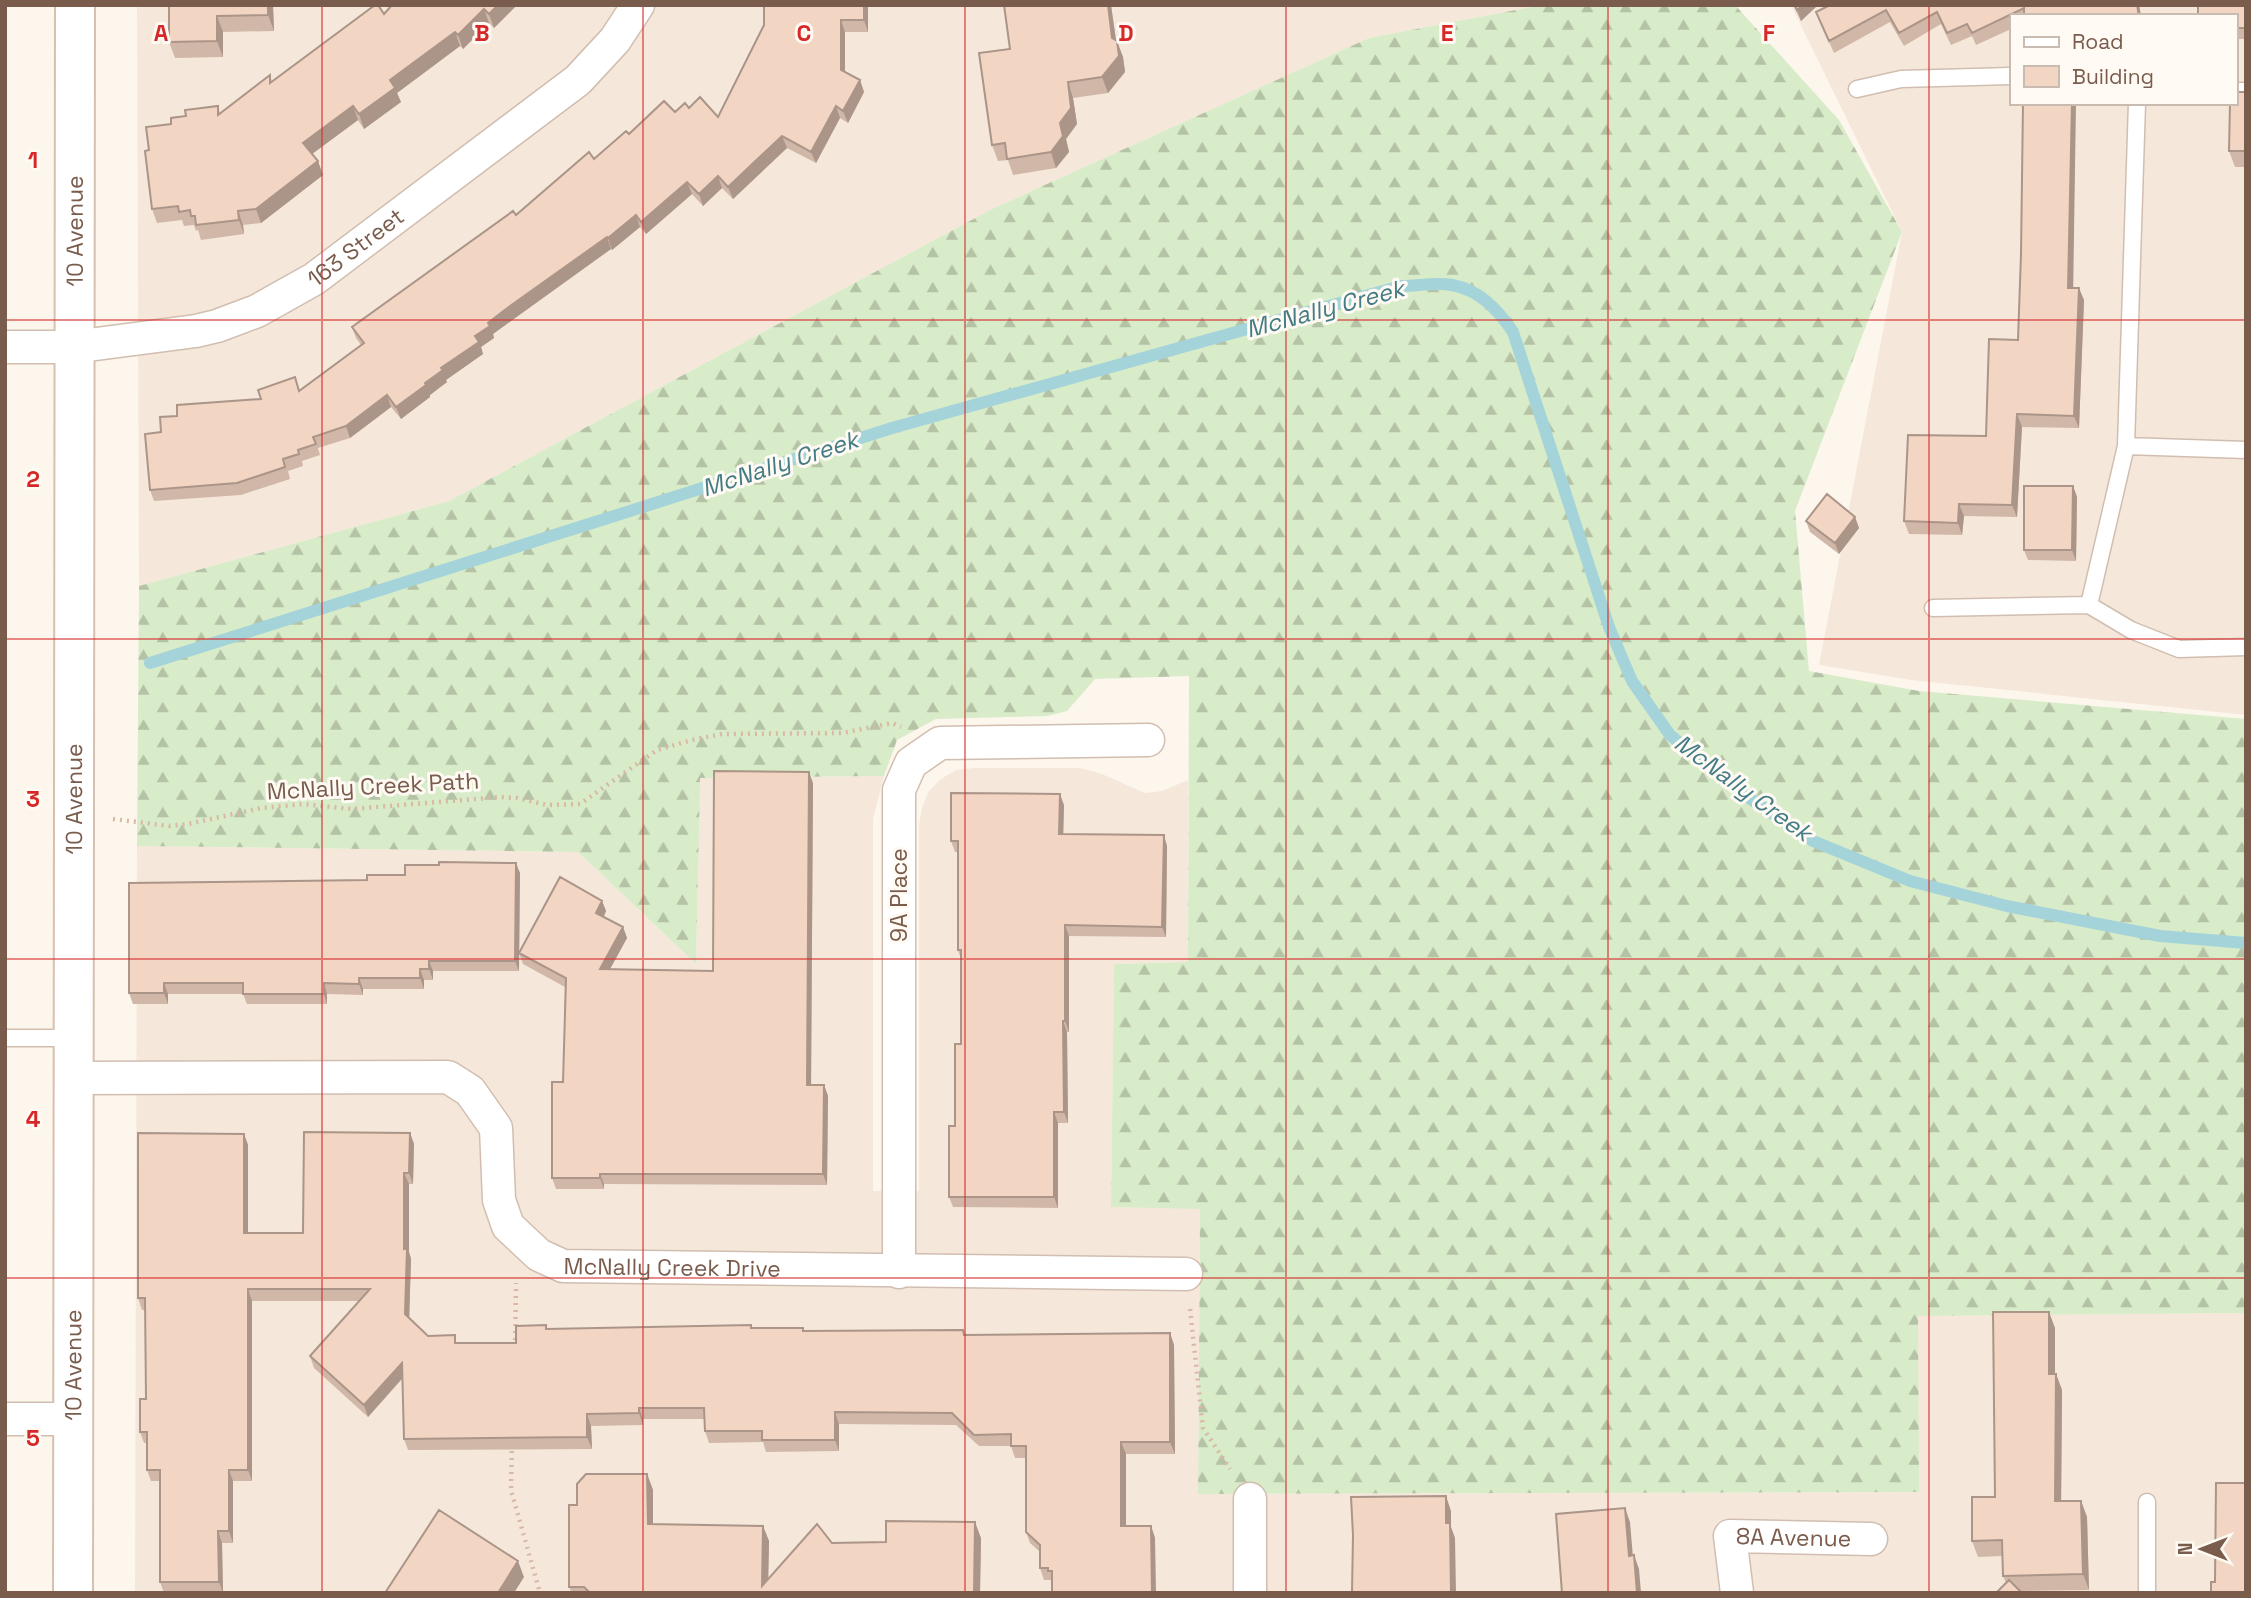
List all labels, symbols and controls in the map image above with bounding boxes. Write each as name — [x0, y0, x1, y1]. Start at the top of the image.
legend — [2010, 14, 2237, 105]
text: A — [154, 18, 169, 48]
text: B — [474, 18, 490, 48]
text: C — [797, 18, 811, 48]
text: D — [1118, 18, 1134, 48]
text: E — [1441, 18, 1453, 48]
text: F — [1763, 18, 1775, 48]
text: Road — [2072, 28, 2124, 55]
text: Building — [2072, 63, 2154, 90]
text: 1 — [28, 145, 38, 175]
street label: 10 Avenue — [60, 175, 90, 287]
street label: 163 Street — [301, 201, 410, 294]
water label: McNally Creek — [1242, 272, 1410, 345]
water label: McNally Creek — [698, 423, 865, 503]
text: 2 — [26, 464, 40, 494]
water label: McNally Creek — [1668, 727, 1821, 850]
street label: 10 Avenue — [59, 743, 89, 855]
street label: McNally Creek Path — [266, 765, 480, 807]
text: 3 — [26, 784, 40, 814]
street label: 9A Place — [884, 848, 914, 942]
text: 4 — [26, 1104, 41, 1134]
street label: McNally Creek Drive — [563, 1251, 781, 1284]
street label: 10 Avenue — [58, 1309, 88, 1421]
text: 5 — [26, 1423, 40, 1453]
north arrow — [2167, 1514, 2237, 1584]
street label: 8A Avenue — [1736, 1521, 1852, 1554]
text: N — [2173, 1543, 2198, 1555]

